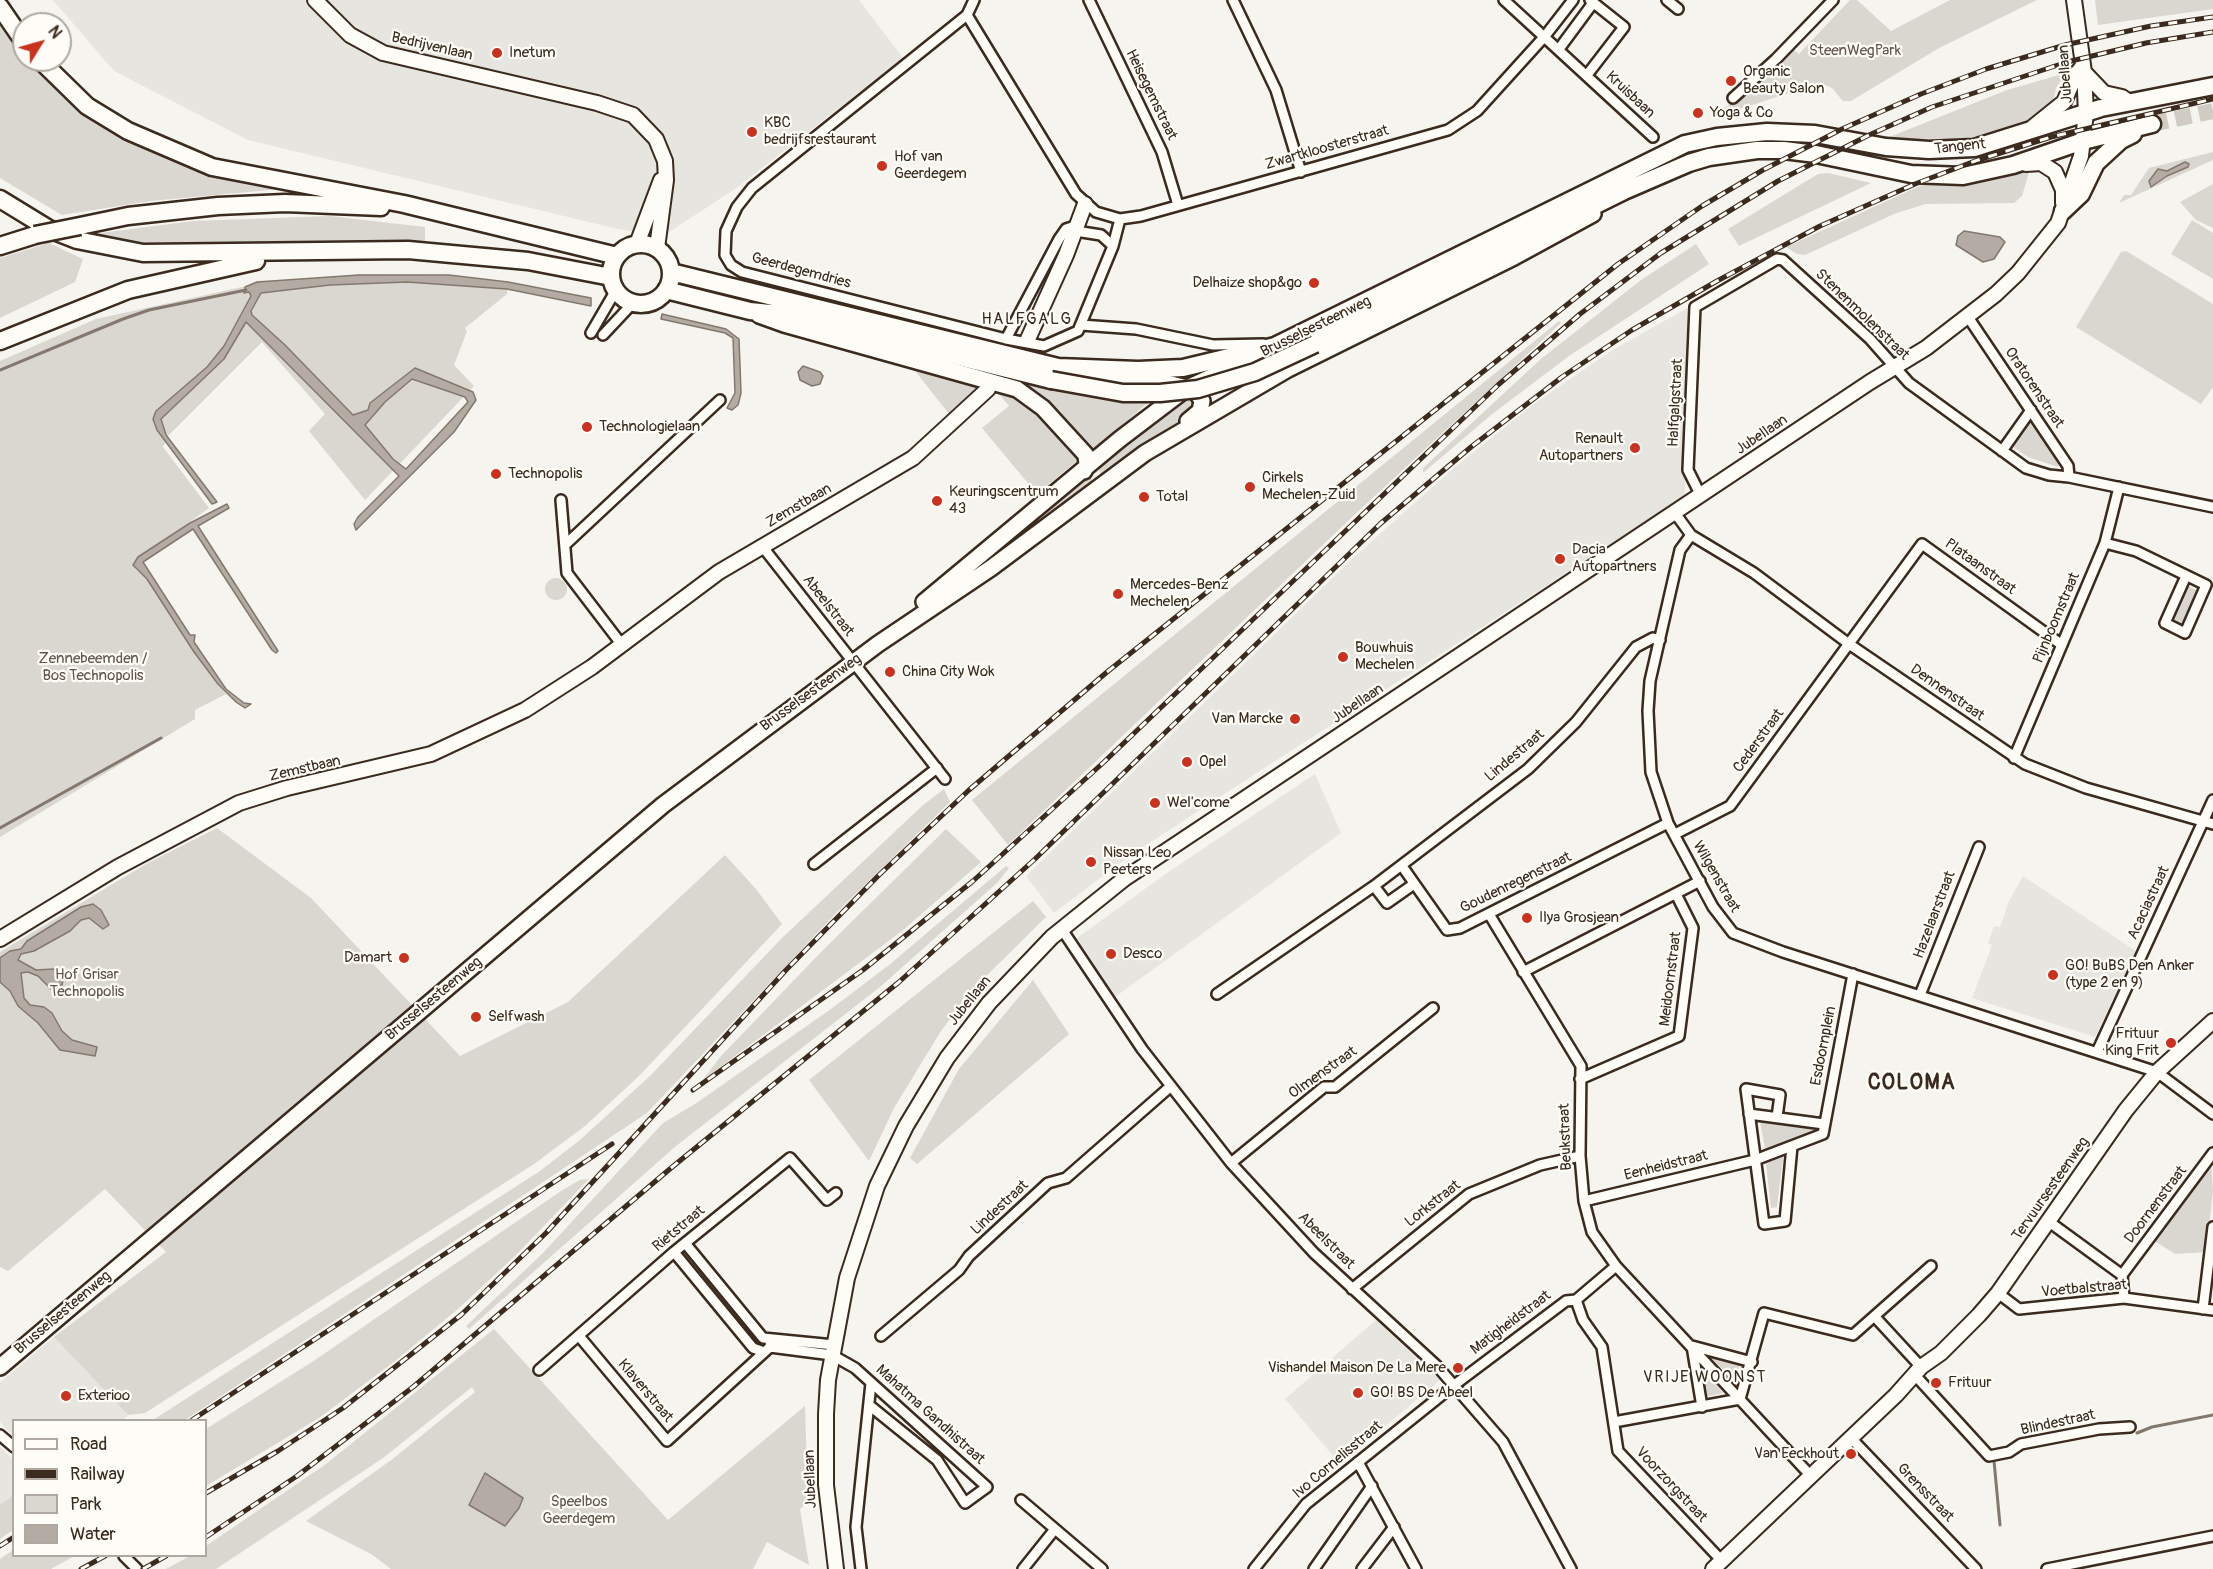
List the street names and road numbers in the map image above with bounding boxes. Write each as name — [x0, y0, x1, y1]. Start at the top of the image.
street label: Bedrijvenlaan — [390, 29, 474, 65]
street label: Jubellaan — [2055, 44, 2077, 104]
street label: Heisegemstraat — [1121, 47, 1181, 143]
street label: Kruisbaan — [1602, 68, 1658, 122]
street label: Zwartkloosterstraat — [1263, 122, 1391, 174]
street label: Tangent — [1933, 135, 1987, 159]
street label: Geerdegemdries — [749, 249, 853, 293]
street label: Stenenmolenstraat — [1811, 266, 1913, 364]
street label: Brusselsesteenweg — [1258, 292, 1374, 362]
street label: Oratorenstraat — [2000, 344, 2068, 432]
street label: Halfgalgstraat — [1665, 358, 1687, 448]
street label: Jubellaan — [1733, 411, 1791, 459]
street label: Zemstbaan — [763, 480, 835, 532]
street label: Plataanstraat — [1941, 535, 2019, 599]
street label: Pijnboomstraat — [2030, 570, 2084, 666]
street label: Abeelstraat — [798, 572, 858, 640]
street label: Brusselsesteenweg — [757, 650, 865, 736]
street label: Dennenstraat — [1906, 661, 1988, 725]
street label: Jubellaan — [1329, 680, 1387, 728]
street label: Cederstraat — [1730, 706, 1788, 776]
street label: Lindestraat — [1482, 726, 1548, 786]
street label: Zemstbaan — [268, 752, 342, 786]
street label: Wilgenstraat — [1688, 838, 1744, 916]
street label: Goudenregenstraat — [1457, 848, 1575, 918]
street label: Acaciastraat — [2124, 863, 2174, 943]
street label: Hazelaarstraat — [1910, 869, 1960, 961]
street label: Meidoornstraat — [1656, 931, 1686, 1027]
street label: Brusselsesteenweg — [382, 953, 486, 1045]
street label: Jubellaan — [945, 973, 995, 1029]
street label: Esdoornplein — [1807, 1005, 1841, 1087]
street label: Olmenstraat — [1285, 1043, 1361, 1103]
street label: Beukstraat — [1556, 1103, 1576, 1171]
street label: Tervuursesteenweg — [2009, 1134, 2093, 1244]
street label: Eenheidstraat — [1622, 1147, 1710, 1185]
street label: Doornenstraat — [2121, 1163, 2191, 1247]
street label: Lindestraat — [968, 1177, 1032, 1239]
street label: Lorkstraat — [1402, 1177, 1464, 1231]
street label: Rietstraat — [649, 1202, 709, 1256]
street label: Abeelstraat — [1294, 1209, 1358, 1273]
street label: Brusselsesteenweg — [11, 1267, 115, 1359]
street label: Voetbalstraat — [2040, 1276, 2128, 1302]
street label: Matigheidstraat — [1467, 1287, 1555, 1359]
street label: Klaverstraat — [613, 1356, 677, 1426]
street label: Mahatma Gandhistraat — [872, 1361, 988, 1469]
street label: Blindestraat — [2019, 1406, 2097, 1440]
street label: Ivo Cornelisstraat — [1290, 1417, 1386, 1503]
street label: Voorzorgstraat — [1631, 1443, 1711, 1527]
street label: Jubellaan — [801, 1449, 821, 1509]
street label: Grensstraat — [1893, 1460, 1957, 1526]

